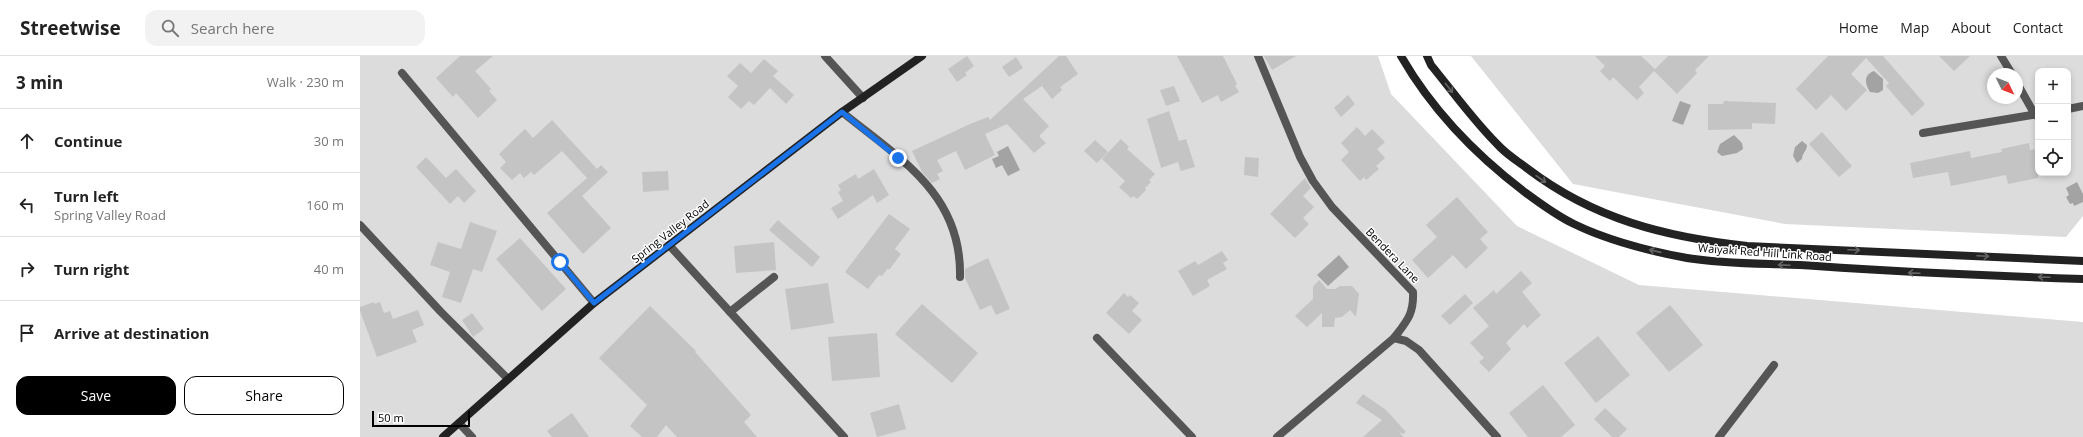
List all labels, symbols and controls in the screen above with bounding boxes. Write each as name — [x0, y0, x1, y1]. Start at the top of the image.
search box — [145, 10, 425, 46]
text: Streetwise — [20, 15, 121, 41]
icon: search — [159, 17, 181, 39]
text: Search here — [191, 18, 274, 38]
text: Home — [1839, 18, 1878, 37]
text: Map — [1900, 18, 1929, 37]
text: About — [1951, 18, 1991, 37]
text: Contact — [2013, 18, 2063, 37]
north arrow — [1987, 68, 2023, 104]
map controls — [2035, 68, 2071, 176]
button: + — [2035, 68, 2071, 104]
text: 3 min — [16, 71, 63, 94]
text: Walk · 230 m — [267, 73, 344, 91]
one-way arrow — [1445, 82, 1454, 93]
button: − — [2035, 104, 2071, 140]
icon: ahead — [16, 130, 38, 152]
text: Continue — [54, 131, 122, 151]
text: 30 m — [314, 132, 344, 150]
button: locate — [2035, 140, 2071, 176]
route end — [889, 149, 907, 167]
one-way arrow — [1536, 175, 1547, 183]
text: Turn left — [54, 186, 119, 206]
icon: left — [16, 194, 38, 216]
text: 160 m — [306, 196, 344, 214]
street label: Spring Valley Road — [628, 196, 712, 266]
text: Spring Valley Road — [54, 206, 166, 224]
street label: Bendera Lane — [1363, 224, 1423, 286]
street label: Waiyaki Red Hill Link Road — [1698, 240, 1832, 264]
one-way arrow — [1649, 246, 1662, 254]
one-way arrow — [1847, 247, 1860, 254]
one-way arrow — [1976, 252, 1989, 260]
route start — [551, 253, 569, 271]
icon: right — [16, 258, 38, 280]
text: Turn right — [54, 259, 129, 279]
text: 40 m — [314, 260, 344, 278]
one-way arrow — [1778, 261, 1791, 268]
one-way arrow — [1908, 269, 1921, 277]
one-way arrow — [2038, 274, 2051, 281]
icon: arrive — [16, 322, 38, 344]
text: Arrive at destination — [54, 323, 209, 343]
button: Save — [16, 376, 176, 415]
button: Share — [184, 376, 344, 415]
scale bar — [372, 409, 470, 428]
text: 50 m — [378, 410, 404, 425]

